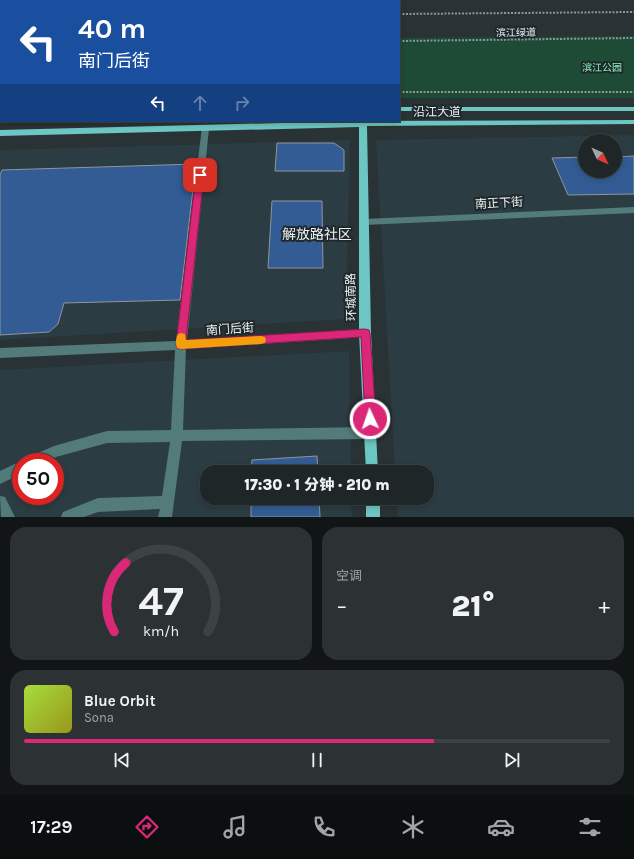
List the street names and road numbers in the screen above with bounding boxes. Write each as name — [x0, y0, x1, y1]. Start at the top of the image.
street label: 滨江绿道 — [496, 27, 536, 39]
street label: 沿江大道 — [413, 105, 461, 119]
street label: 南正下街 — [475, 195, 523, 211]
street label: 环城南路 — [344, 273, 358, 321]
street label: 南门后街 — [206, 320, 254, 338]

